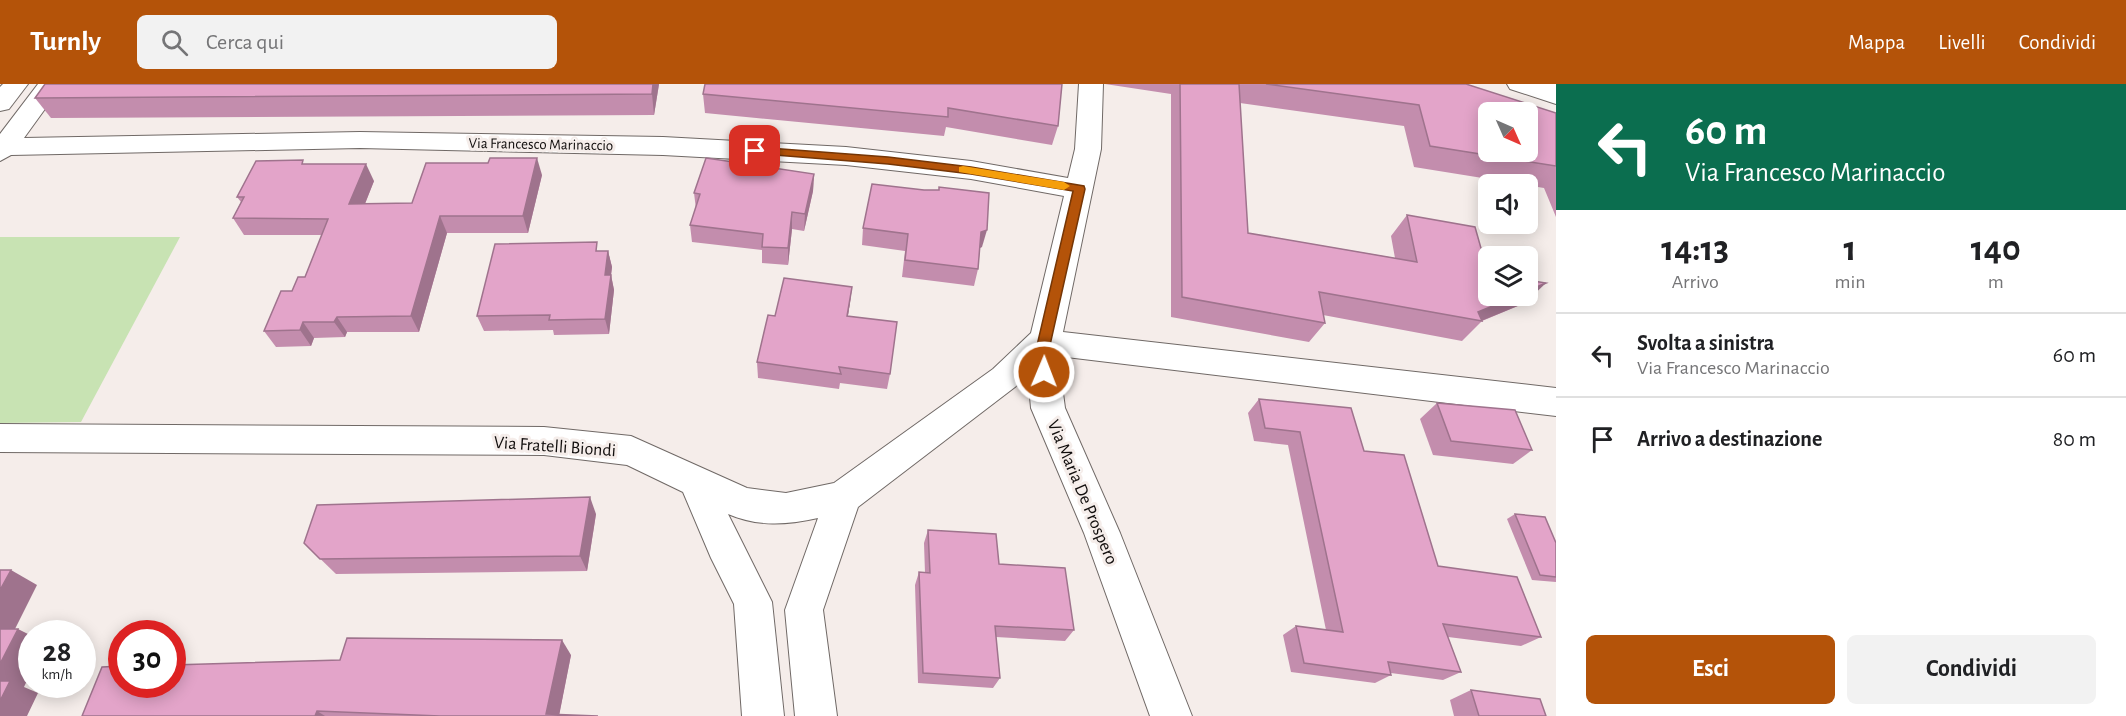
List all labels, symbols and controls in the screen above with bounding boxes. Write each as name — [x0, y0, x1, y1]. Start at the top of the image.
search box — [137, 15, 557, 69]
icon: search — [158, 26, 191, 59]
text: Turnly — [30, 28, 101, 56]
text: Cerca qui — [206, 31, 284, 53]
text: Mappa — [1848, 32, 1905, 53]
text: Livelli — [1938, 32, 1986, 53]
text: Condividi — [2019, 32, 2096, 53]
north arrow — [1478, 102, 1538, 162]
map controls — [1478, 102, 1538, 306]
icon: left — [1586, 108, 1664, 186]
text: 60 m — [1685, 110, 1767, 152]
pin — [729, 125, 780, 176]
icon: arrive — [738, 134, 771, 167]
street label: Via Francesco Marinaccio — [469, 136, 613, 153]
text: Via Francesco Marinaccio — [1685, 159, 1945, 186]
button: sound — [1478, 174, 1538, 234]
text: 14:13 — [1661, 231, 1729, 267]
text: 1 — [1843, 231, 1856, 267]
text: 140 — [1971, 231, 2021, 267]
button: layers — [1478, 246, 1538, 306]
text: Arrivo — [1672, 272, 1719, 292]
text: min — [1834, 272, 1866, 292]
text: m — [1988, 272, 2004, 292]
text: Svolta a sinistra — [1637, 332, 1774, 354]
icon: left — [1586, 339, 1619, 372]
position arrow — [1012, 340, 1076, 404]
text: 60 m — [2053, 344, 2096, 366]
text: Via Francesco Marinaccio — [1637, 358, 1830, 378]
street label: Via Maria De Prospero — [1044, 418, 1121, 567]
icon: arrive — [1586, 423, 1619, 456]
text: Arrivo a destinazione — [1637, 428, 1822, 450]
text: 80 m — [2053, 428, 2096, 450]
street label: Via Fratelli Biondi — [493, 434, 617, 460]
speed limit sign: 30 — [108, 620, 186, 698]
button: Esci — [1586, 635, 1835, 704]
button: Condividi — [1847, 635, 2096, 704]
text: 28 — [43, 637, 71, 667]
text: km/h — [42, 667, 72, 682]

